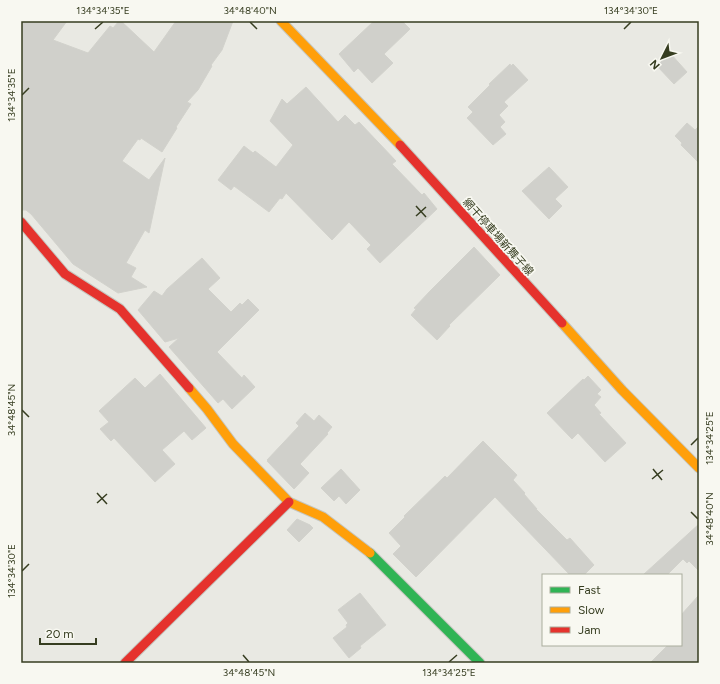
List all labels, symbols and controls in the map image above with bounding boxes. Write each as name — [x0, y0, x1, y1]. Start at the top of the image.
text: 134°34'35"E — [76, 4, 130, 17]
text: 34°48'40"N — [223, 4, 277, 17]
text: 134°34'30"E — [604, 4, 658, 17]
north arrow — [642, 38, 682, 78]
text: N — [647, 57, 663, 72]
text: 134°34'35"E — [5, 68, 18, 122]
street label: 網干停車場新舞子線 — [460, 196, 536, 278]
text: 34°48'45"N — [5, 384, 18, 436]
text: 134°34'25"E — [703, 411, 716, 465]
text: 34°48'40"N — [703, 492, 716, 546]
text: 134°34'30"E — [5, 544, 18, 598]
legend — [542, 574, 682, 646]
text: Fast — [578, 583, 601, 597]
text: Slow — [578, 603, 605, 617]
scale bar — [40, 620, 96, 646]
text: Jam — [578, 623, 601, 637]
text: 20 m — [46, 627, 74, 641]
text: 34°48'45"N — [223, 666, 275, 679]
text: 134°34'25"E — [422, 666, 476, 679]

